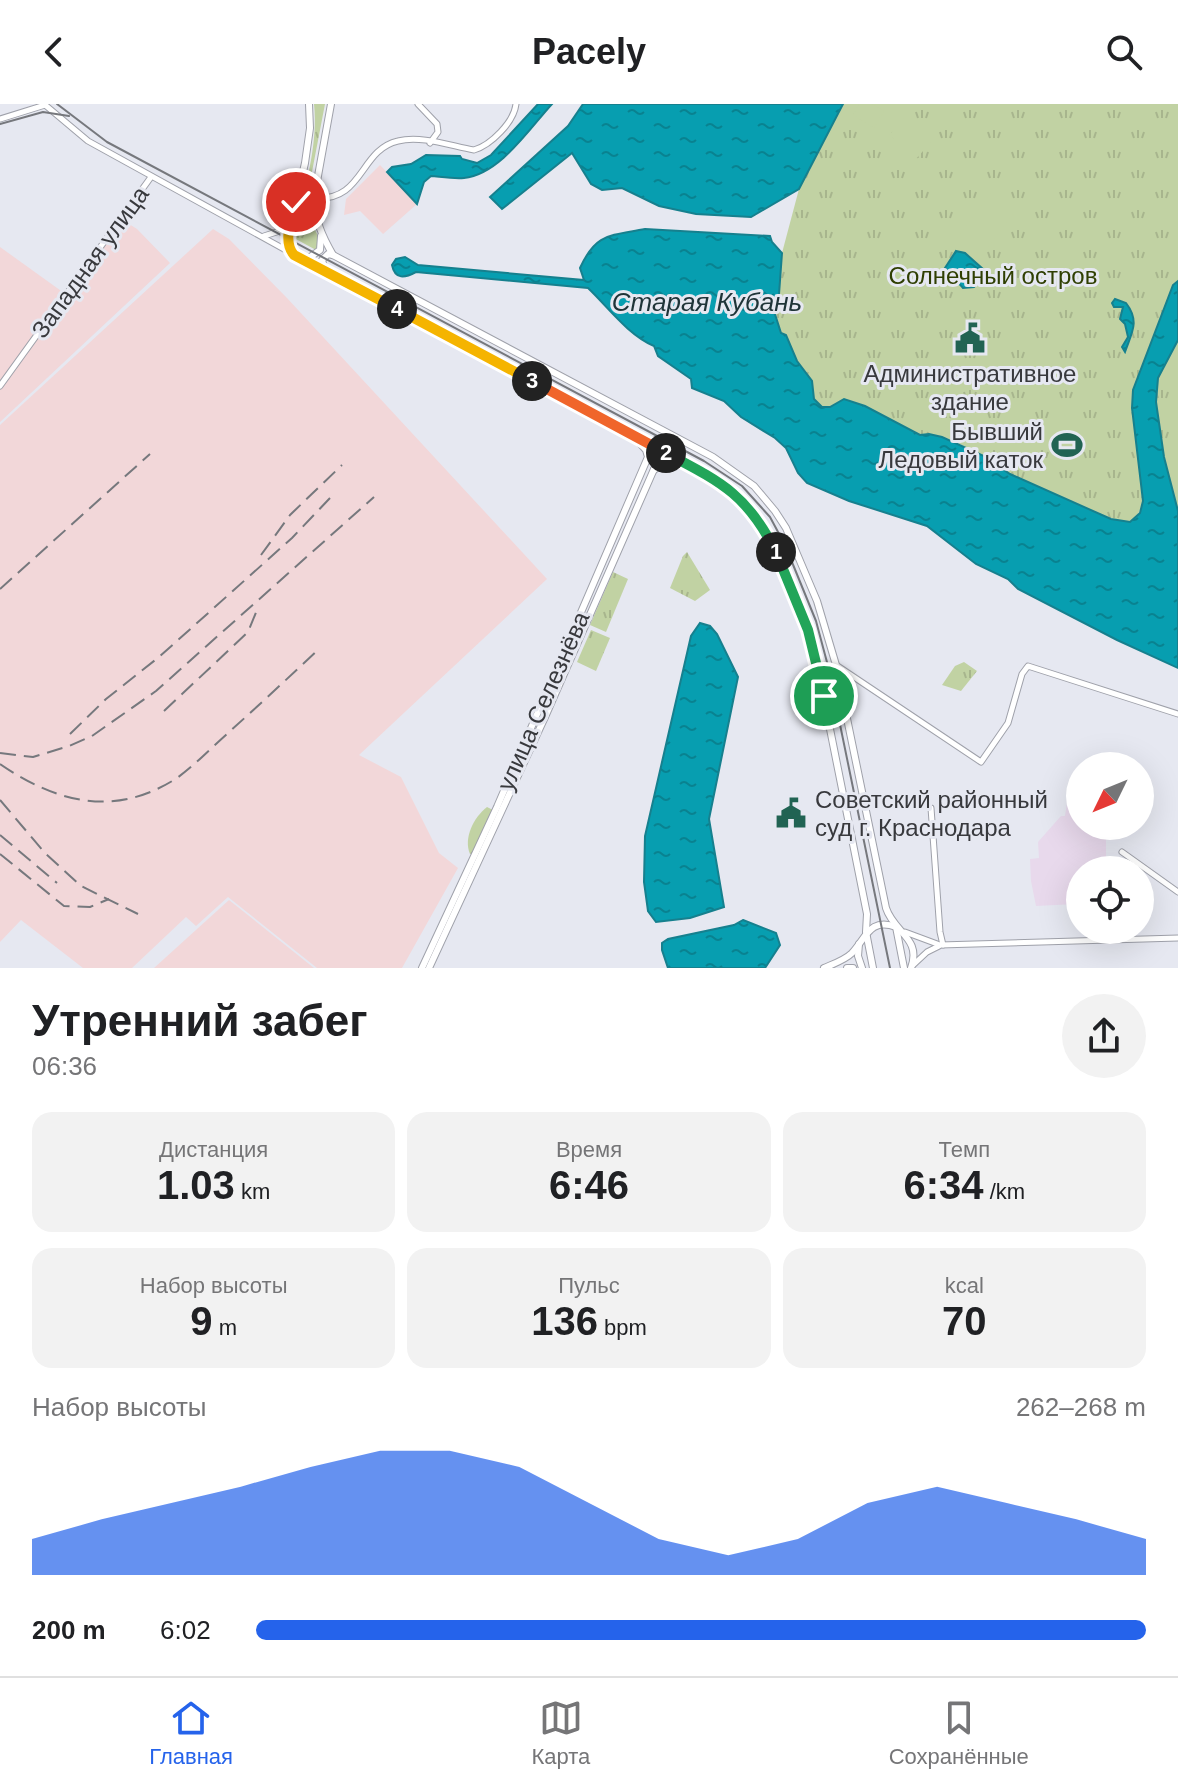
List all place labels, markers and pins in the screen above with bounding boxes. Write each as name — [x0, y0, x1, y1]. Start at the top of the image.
pin — [262, 168, 330, 236]
pin: 4 — [377, 289, 417, 329]
public building icon: Административное здание — [953, 321, 987, 355]
place label: Административное здание — [864, 360, 1076, 415]
pin: 3 — [512, 361, 552, 401]
place label: Бывший Ледовый каток — [879, 418, 1043, 473]
sports icon: Бывший Ледовый каток — [1050, 428, 1084, 462]
pin: 2 — [646, 433, 686, 473]
pin: 1 — [756, 532, 796, 572]
pin — [790, 662, 858, 730]
place label: Советский районный суд г. Краснодара — [815, 786, 1048, 841]
public building icon: Советский районный суд г. Краснодара — [774, 796, 808, 830]

